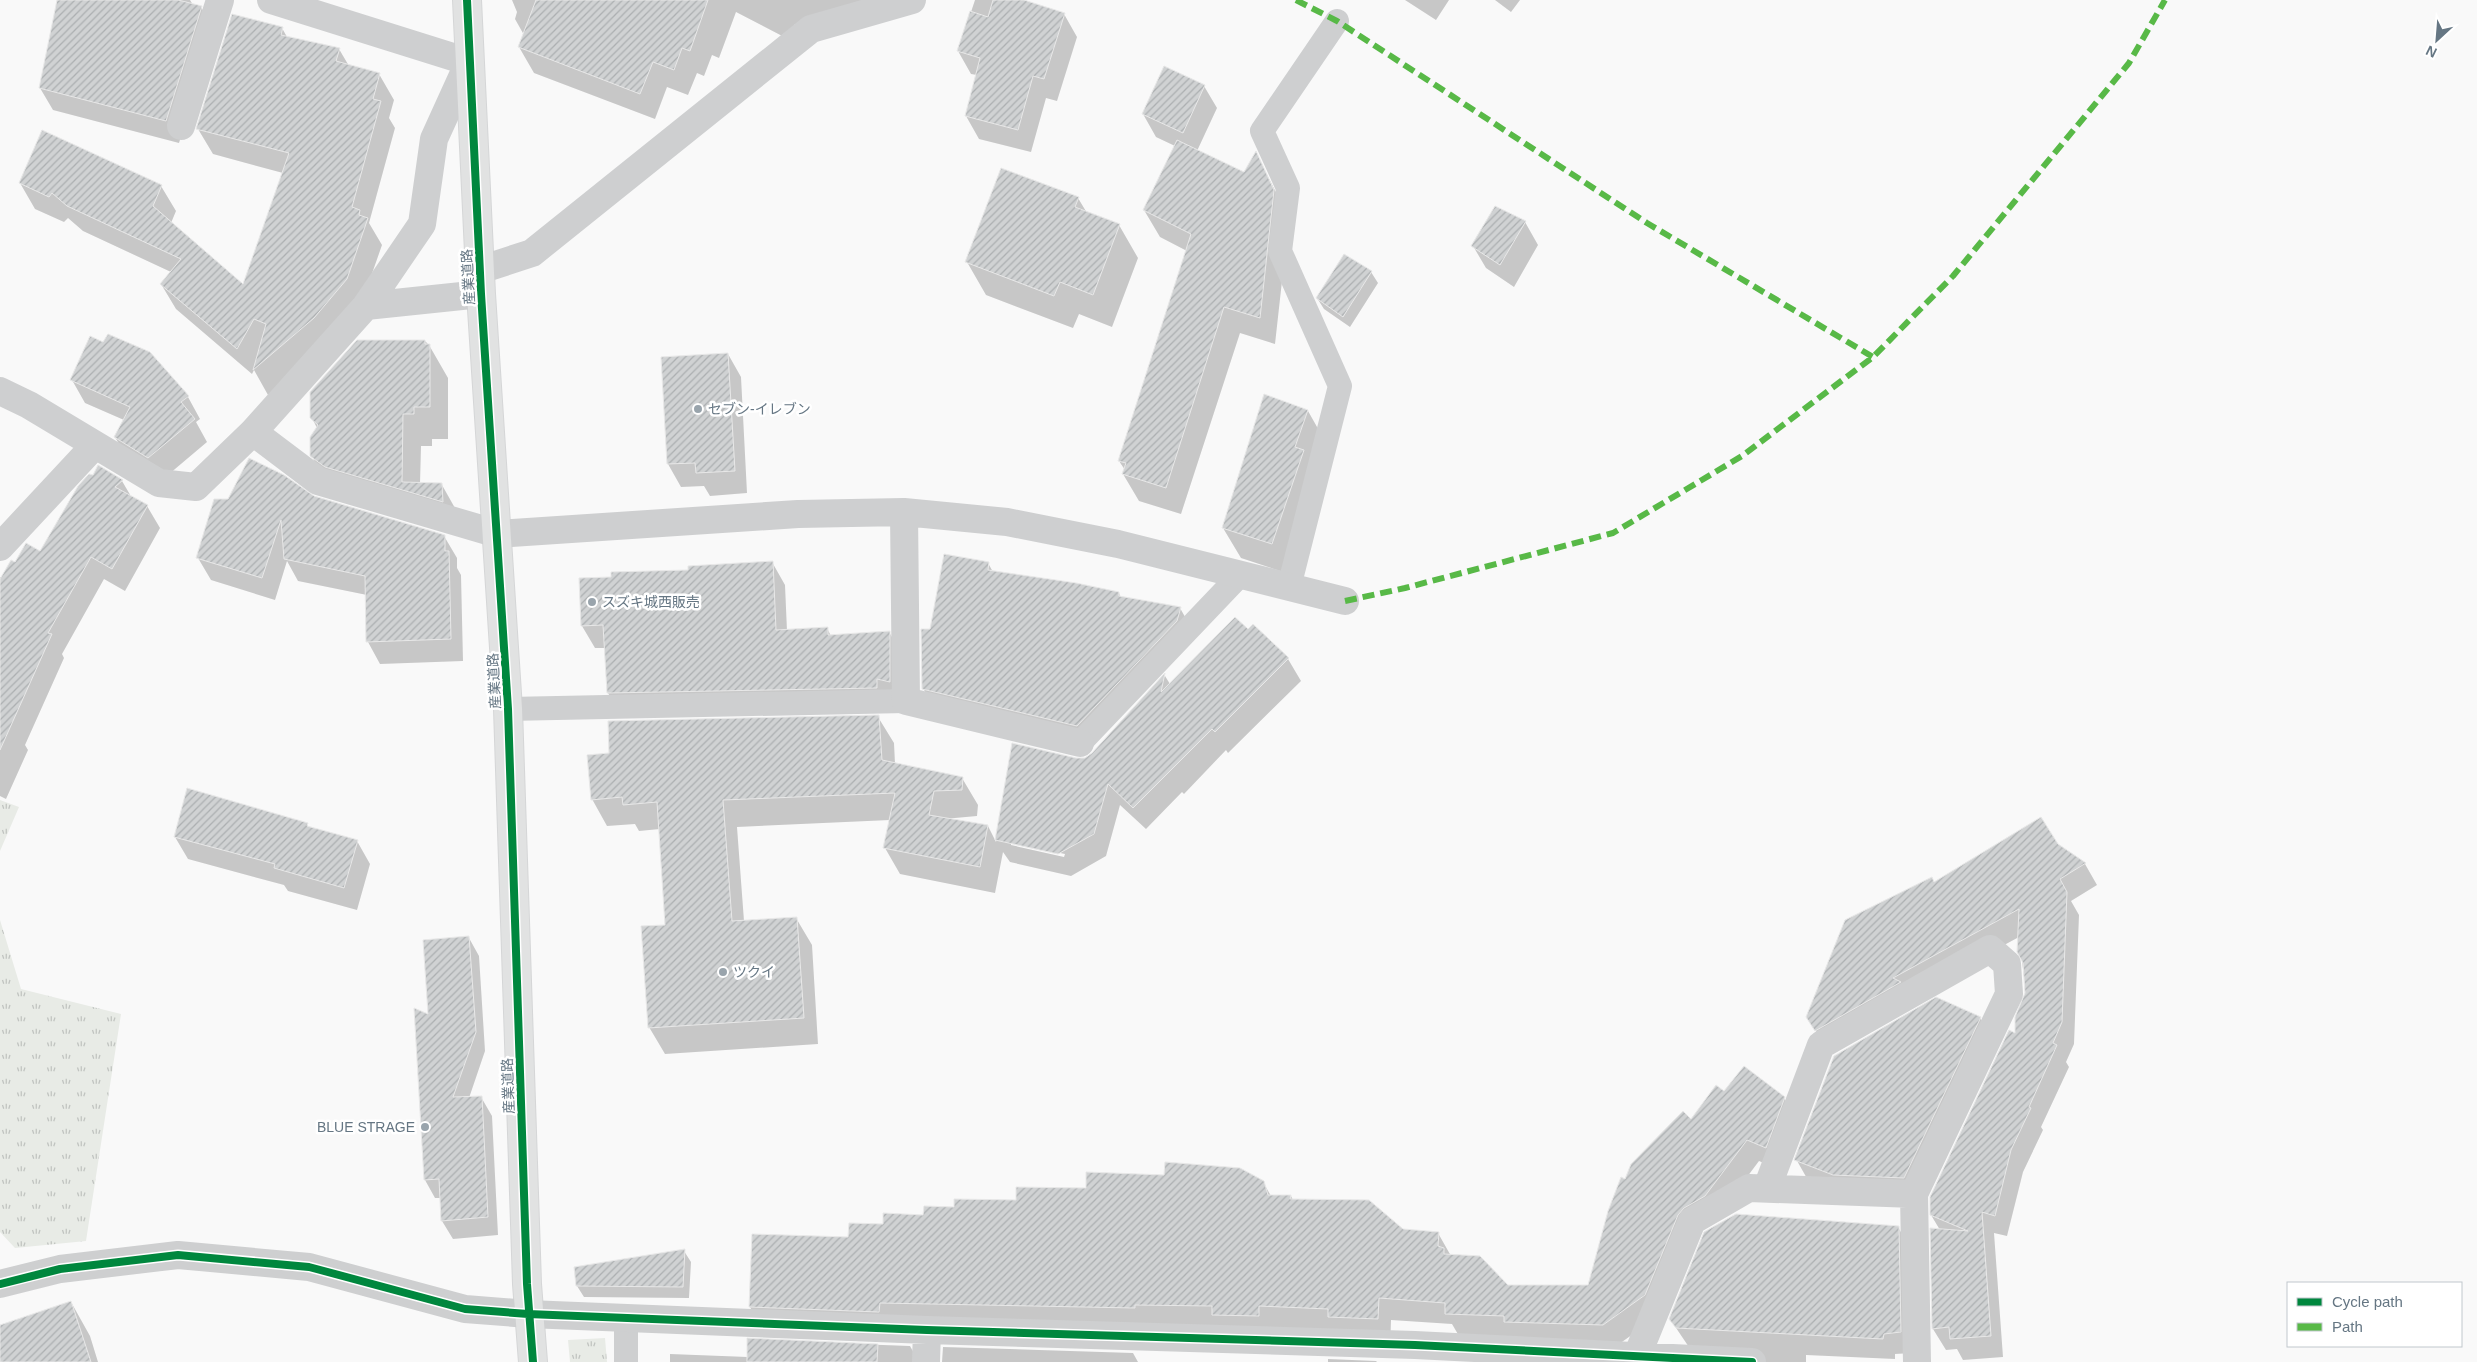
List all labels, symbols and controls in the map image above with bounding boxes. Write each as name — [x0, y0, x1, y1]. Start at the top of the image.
north arrow — [2412, 15, 2462, 65]
text: N — [2423, 42, 2439, 61]
street label: 産業道路 — [459, 249, 477, 305]
place label: セブン-イレブン — [708, 401, 811, 417]
marker: セブン-イレブン — [692, 403, 704, 415]
place label: スズキ城西販売 — [602, 594, 700, 610]
marker: スズキ城西販売 — [586, 596, 598, 608]
street label: 産業道路 — [485, 653, 503, 709]
place label: ツクイ — [733, 964, 775, 980]
marker: ツクイ — [717, 966, 729, 978]
street label: 産業道路 — [499, 1058, 517, 1114]
place label: BLUE STRAGE — [317, 1119, 415, 1135]
marker: BLUE STRAGE — [419, 1121, 431, 1133]
legend — [2287, 1282, 2462, 1347]
text: Cycle path — [2332, 1293, 2403, 1310]
text: Path — [2332, 1318, 2363, 1335]

